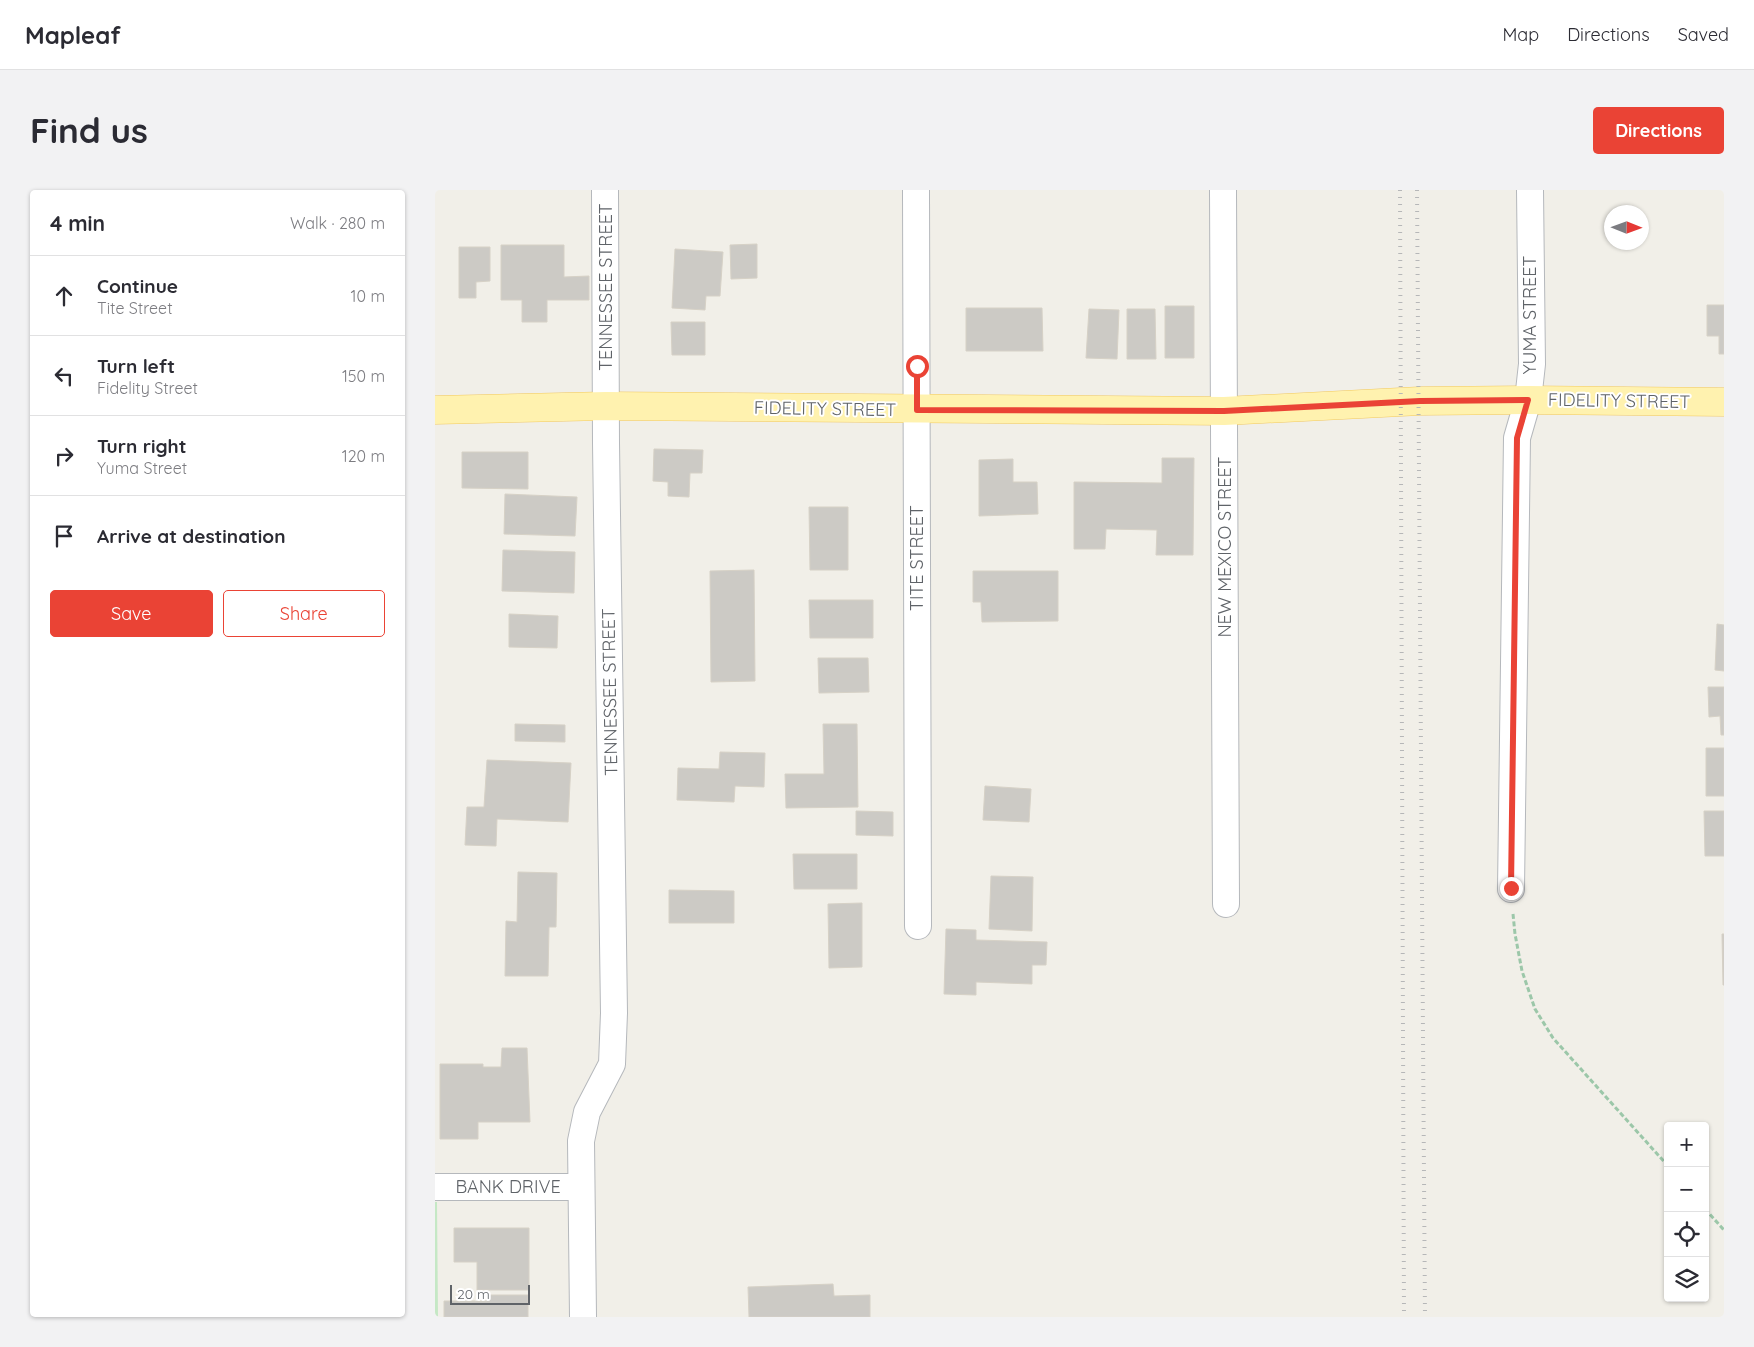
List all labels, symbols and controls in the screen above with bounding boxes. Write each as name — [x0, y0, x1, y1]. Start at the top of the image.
text: Mapleaf — [25, 20, 121, 50]
text: Map — [1502, 23, 1539, 46]
text: Directions — [1567, 23, 1650, 46]
text: Saved — [1678, 23, 1729, 46]
button: Directions — [1593, 107, 1724, 154]
text: Find us — [30, 108, 148, 152]
street label: TENNESSEE STREET — [594, 203, 617, 371]
north arrow — [1604, 205, 1649, 250]
text: 4 min — [50, 210, 105, 236]
text: Walk · 280 m — [290, 213, 385, 233]
street label: YUMA STREET — [1518, 256, 1541, 374]
text: Continue — [97, 274, 178, 298]
icon: ahead — [50, 282, 78, 310]
text: 10 m — [351, 286, 385, 306]
text: Tite Street — [97, 298, 173, 318]
text: Turn left — [97, 354, 175, 378]
route start — [906, 355, 929, 378]
icon: left — [50, 362, 78, 390]
text: 150 m — [342, 366, 385, 386]
text: Fidelity Street — [97, 378, 198, 398]
street label: FIDELITY STREET — [1548, 388, 1690, 413]
street label: FIDELITY STREET — [754, 396, 896, 421]
text: Turn right — [97, 434, 186, 458]
icon: right — [50, 442, 78, 470]
text: 120 m — [342, 446, 385, 466]
street label: NEW MEXICO STREET — [1213, 456, 1236, 637]
text: Yuma Street — [97, 458, 187, 478]
street label: TITE STREET — [905, 505, 928, 611]
icon: arrive — [50, 522, 78, 550]
text: Arrive at destination — [97, 524, 286, 548]
button: Save — [50, 590, 213, 637]
button: Share — [223, 590, 385, 637]
street label: TENNESSEE STREET — [597, 608, 622, 776]
route end — [1500, 877, 1523, 900]
map controls — [1664, 1122, 1709, 1302]
button: + — [1664, 1122, 1709, 1167]
button: − — [1664, 1167, 1709, 1212]
street label: BANK DRIVE — [455, 1175, 561, 1198]
button: locate — [1664, 1212, 1709, 1257]
button: layers — [1664, 1257, 1709, 1302]
scale bar — [450, 1282, 530, 1305]
text: 20 m — [457, 1285, 490, 1303]

